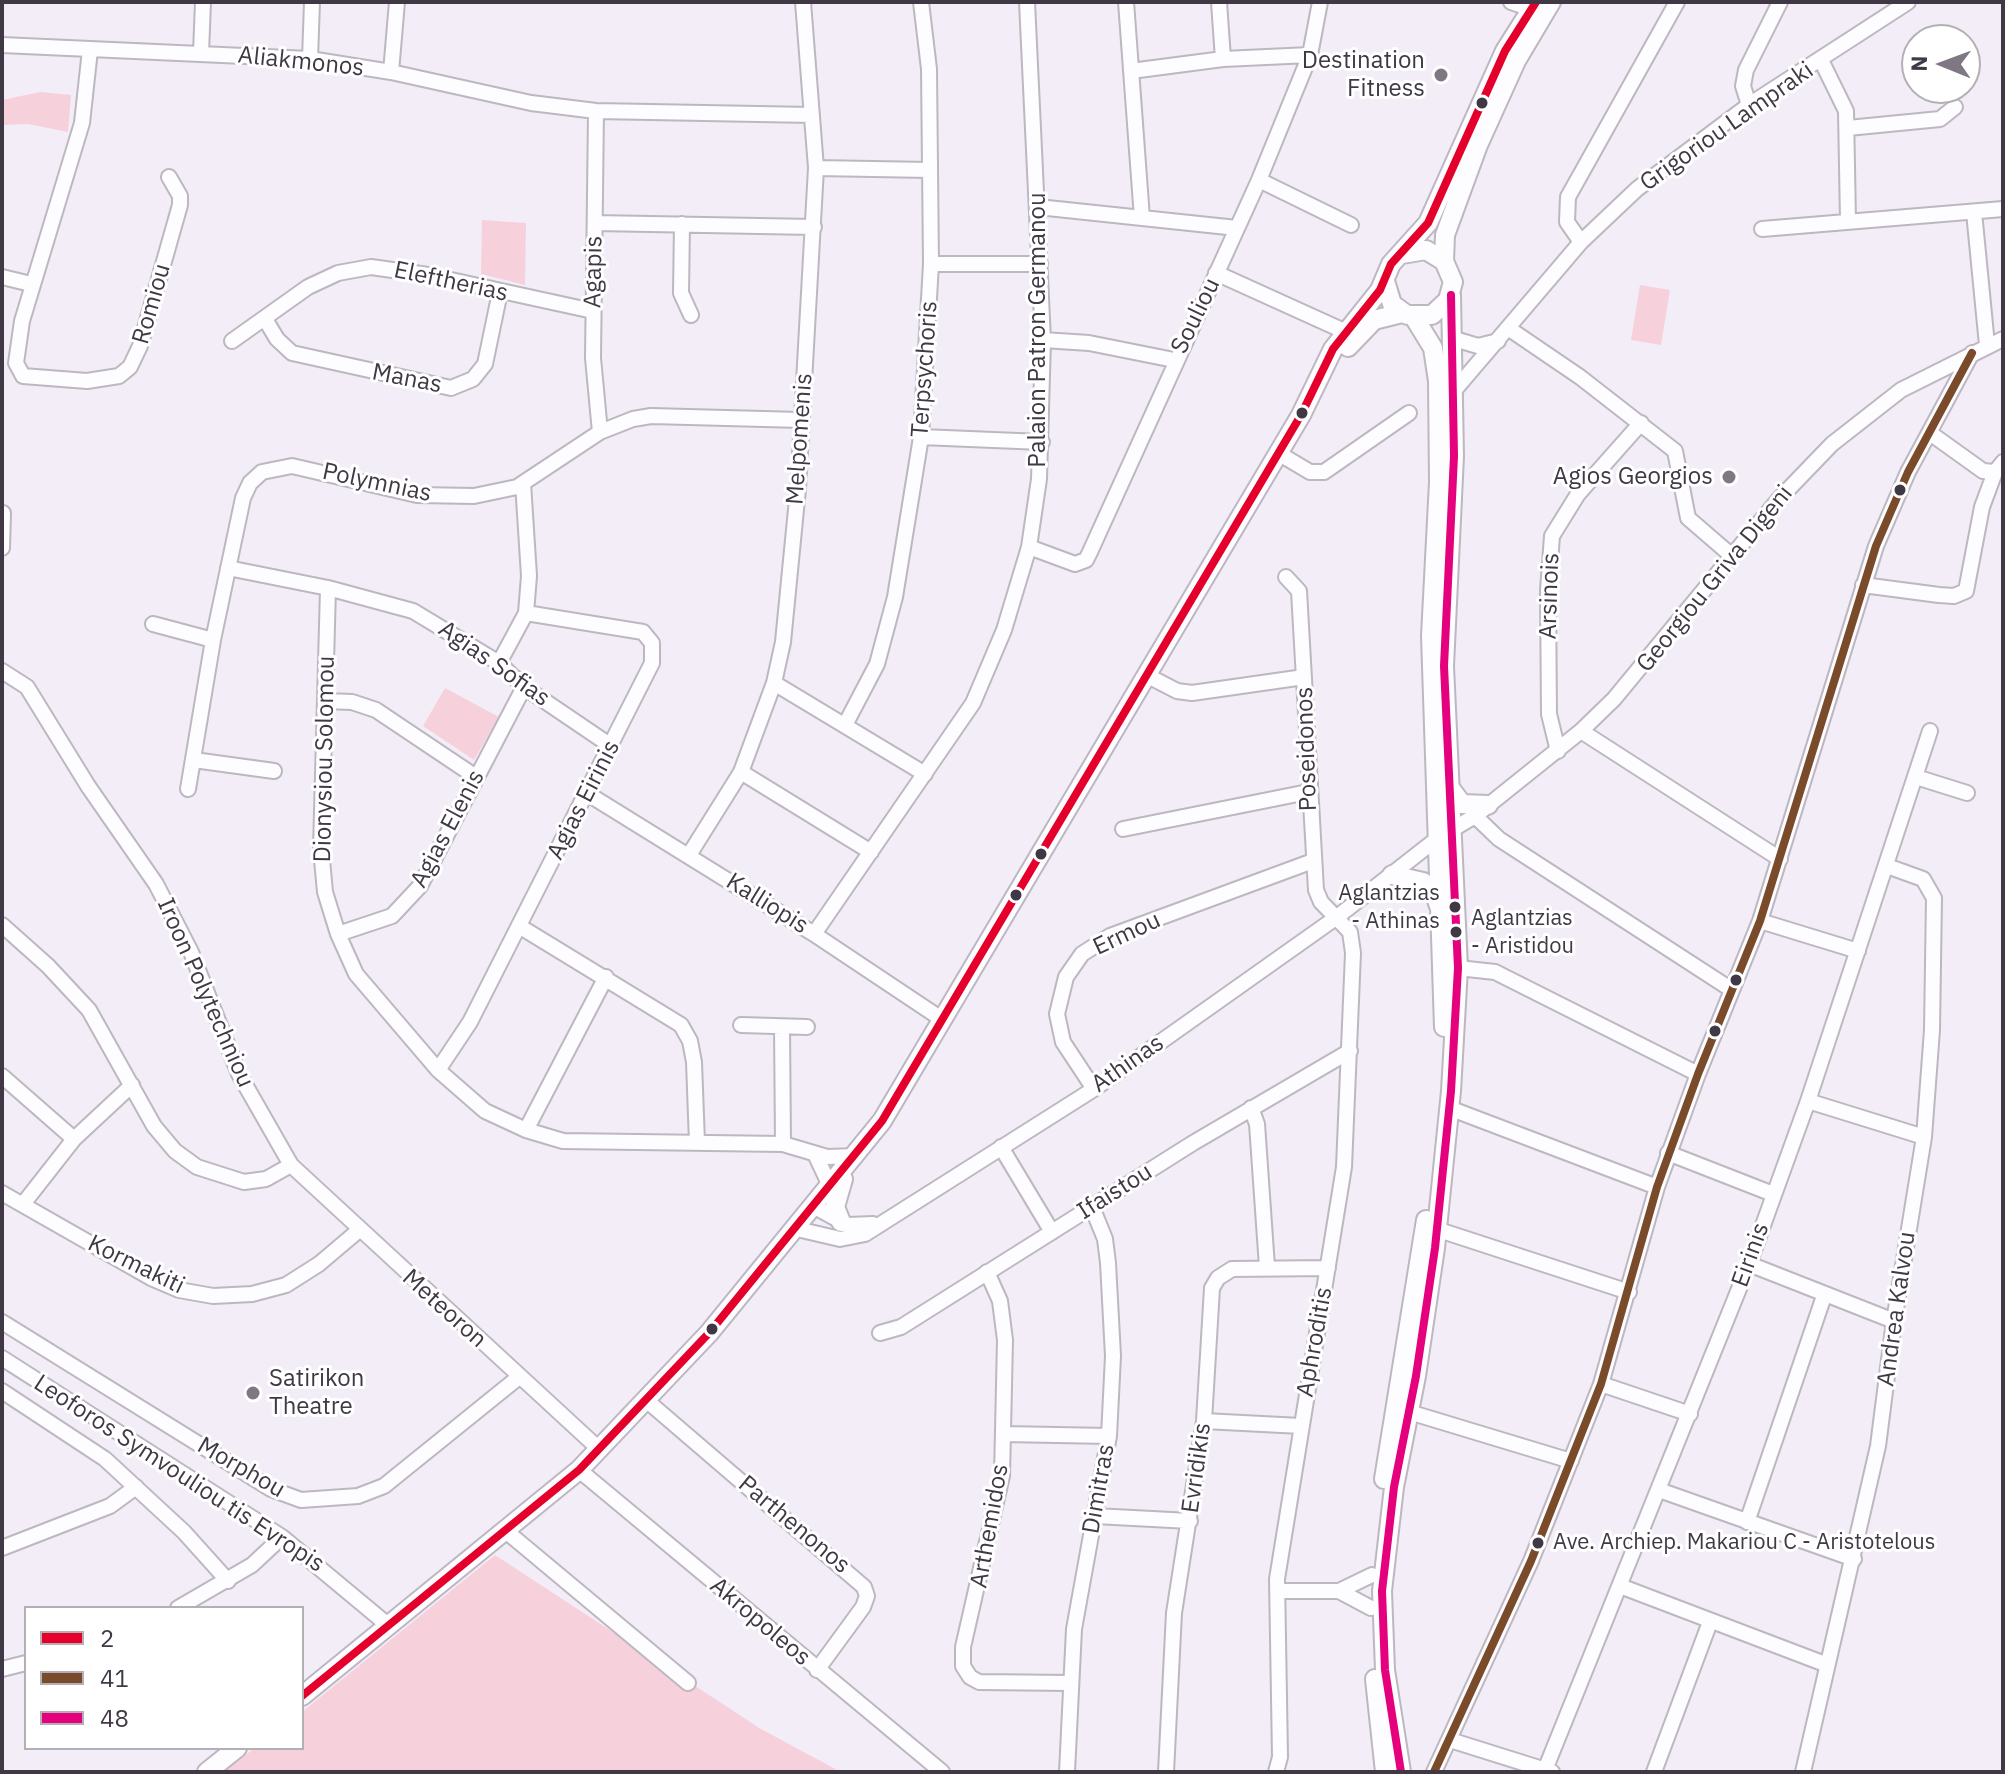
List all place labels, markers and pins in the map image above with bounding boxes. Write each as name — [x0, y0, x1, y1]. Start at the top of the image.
place label: Destination Fitness — [1302, 47, 1425, 103]
marker: Destination Fitness — [1432, 66, 1450, 84]
unlabelled marker — [1474, 95, 1490, 111]
unlabelled marker — [1294, 405, 1310, 421]
place label: Agios Georgios — [1553, 463, 1713, 491]
marker: Agios Georgios — [1720, 468, 1738, 486]
unlabelled marker — [1892, 482, 1908, 498]
unlabelled marker — [1033, 846, 1049, 862]
place label: Aglantzias - Athinas — [1338, 881, 1440, 932]
unlabelled marker — [1008, 887, 1024, 903]
marker: Aglantzias - Athinas — [1447, 899, 1463, 915]
place label: Aglantzias - Aristidou — [1471, 906, 1574, 958]
marker: Aglantzias - Aristidou — [1448, 924, 1464, 940]
unlabelled marker — [1728, 972, 1744, 988]
unlabelled marker — [1707, 1023, 1723, 1039]
unlabelled marker — [704, 1321, 720, 1337]
place label: Satirikon Theatre — [269, 1365, 364, 1421]
marker: Satirikon Theatre — [244, 1384, 262, 1402]
place label: Ave. Archiep. Makariou C - Aristotelous — [1553, 1530, 1935, 1556]
marker: Ave. Archiep. Makariou C - Aristotelous — [1530, 1535, 1546, 1551]

